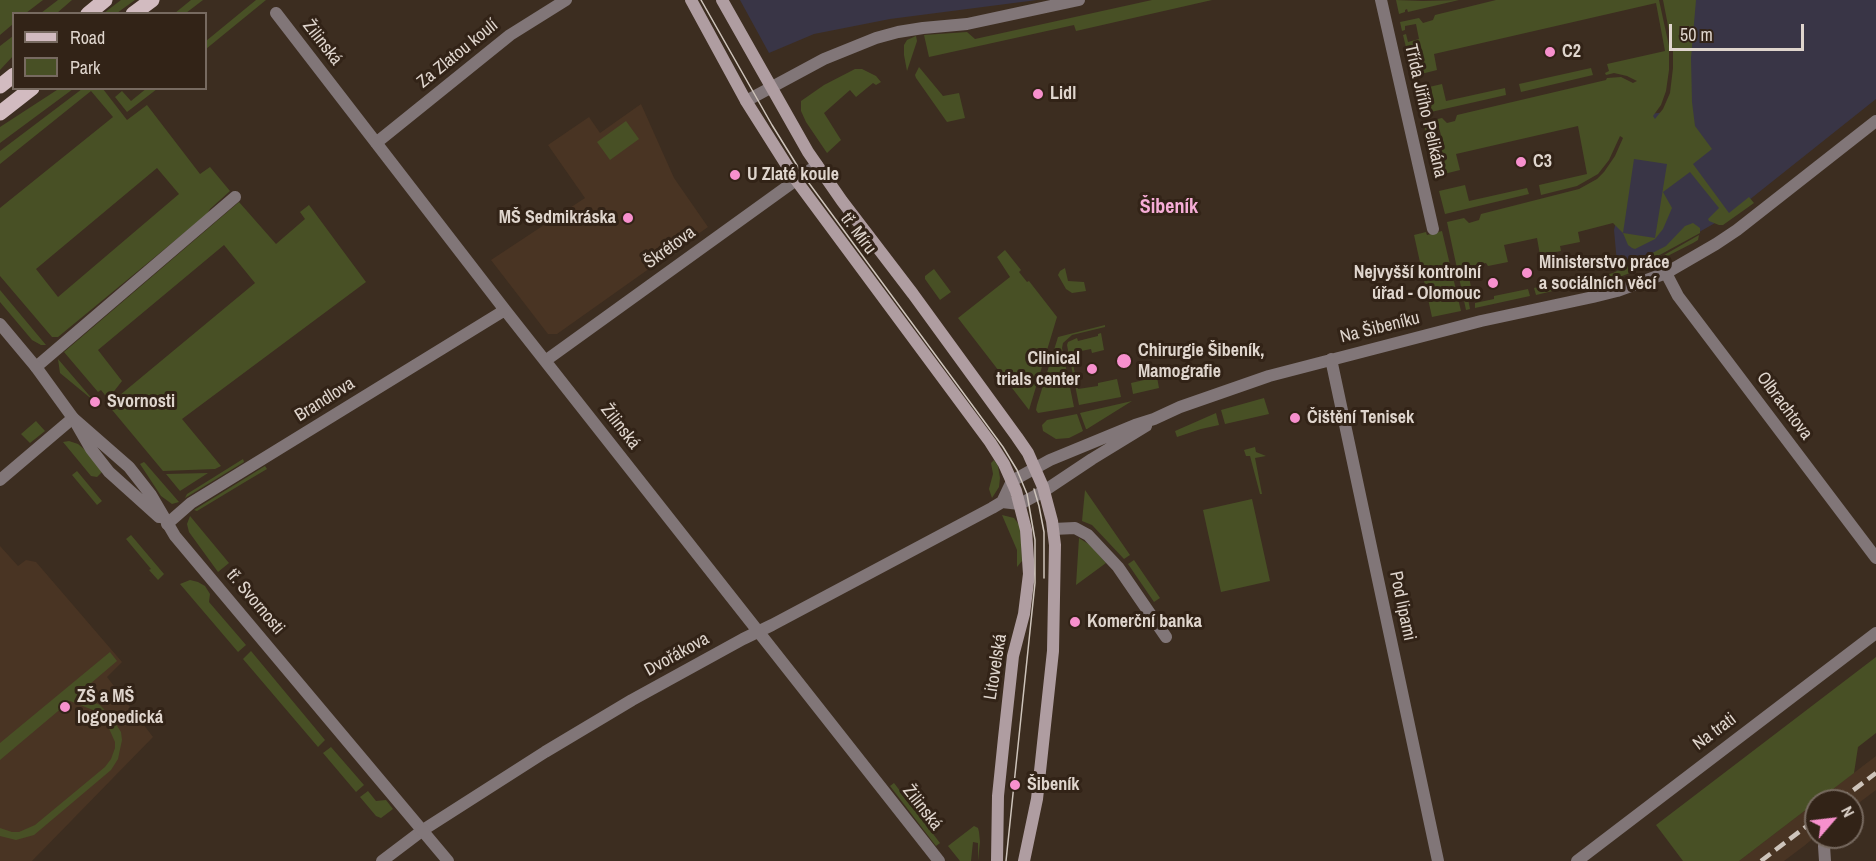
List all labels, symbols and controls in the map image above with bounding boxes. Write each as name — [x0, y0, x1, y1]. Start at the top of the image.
legend — [12, 12, 207, 90]
scale bar — [1672, 12, 1807, 50]
street label: Za Zlatou koulí — [413, 15, 503, 93]
street label: Žilinská — [298, 16, 346, 70]
text: 50 m — [1680, 22, 1713, 47]
text: Road — [70, 25, 105, 50]
place label: C2 — [1562, 41, 1581, 63]
street label: Třída Jiřího Pelikána — [1399, 42, 1451, 180]
marker: C2 — [1543, 45, 1557, 59]
text: Park — [70, 55, 100, 80]
place label: Lidl — [1050, 83, 1076, 105]
marker: Lidl — [1031, 87, 1045, 101]
place label: C3 — [1533, 151, 1552, 173]
marker: C3 — [1514, 155, 1528, 169]
place label: U Zlaté koule — [747, 164, 839, 186]
marker: U Zlaté koule — [728, 168, 742, 182]
district label: Šibeník — [1140, 196, 1198, 220]
place label: MŠ Sedmikráska — [499, 207, 616, 229]
street label: tř. Míru — [836, 209, 880, 259]
marker: MŠ Sedmikráska — [621, 211, 635, 225]
street label: Škrétova — [640, 222, 700, 274]
place label: Ministerstvo práce a sociálních věcí — [1539, 252, 1669, 294]
place label: Nejvyšší kontrolní úřad - Olomouc — [1354, 262, 1481, 304]
marker: Ministerstvo práce a sociálních věcí — [1520, 266, 1534, 280]
marker: Nejvyšší kontrolní úřad - Olomouc — [1486, 276, 1500, 290]
street label: Na Šibeníku — [1338, 308, 1422, 348]
place label: Chirurgie Šibeník, Mamografie — [1138, 340, 1264, 382]
place label: Clinical trials center — [996, 348, 1080, 391]
marker: Chirurgie Šibeník, Mamografie — [1115, 352, 1133, 370]
marker: Clinical trials center — [1085, 362, 1099, 376]
street label: Olbrachtova — [1751, 368, 1817, 444]
street label: Brandlova — [291, 373, 359, 427]
place label: Svornosti — [107, 391, 175, 413]
marker: Svornosti — [88, 395, 102, 409]
street label: Žilinská — [596, 400, 644, 454]
place label: Čištění Tenisek — [1307, 407, 1414, 429]
marker: Čištění Tenisek — [1288, 411, 1302, 425]
street label: tř. Svornosti — [221, 565, 289, 639]
street label: Pod lipami — [1384, 569, 1420, 643]
place label: Komerční banka — [1087, 611, 1202, 633]
marker: Komerční banka — [1068, 615, 1082, 629]
street label: Dvořákova — [641, 628, 713, 682]
street label: Litovelská — [980, 632, 1012, 702]
place label: ZŠ a MŠ logopedická — [77, 686, 163, 728]
marker: ZŠ a MŠ logopedická — [58, 700, 72, 714]
street label: Na trati — [1689, 709, 1741, 755]
place label: Šibeník — [1027, 774, 1080, 796]
marker: Šibeník — [1008, 778, 1022, 792]
street label: Žilinská — [898, 781, 946, 835]
north arrow — [1804, 789, 1864, 849]
text: N — [1836, 802, 1860, 821]

